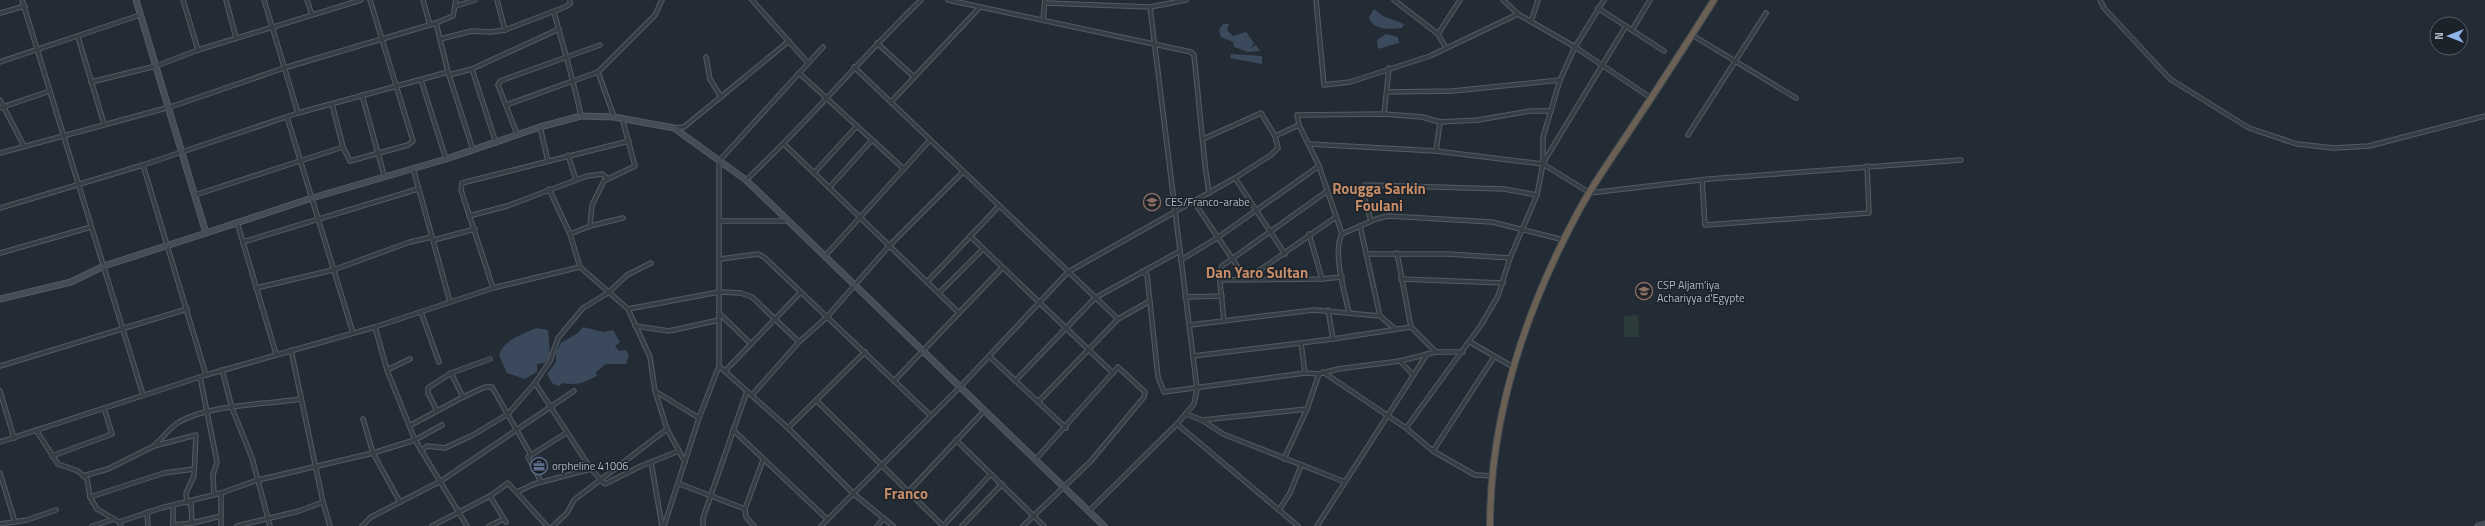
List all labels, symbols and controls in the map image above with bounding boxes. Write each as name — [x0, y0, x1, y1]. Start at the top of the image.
north arrow — [2429, 16, 2469, 56]
text: N — [2431, 32, 2447, 40]
district label: Rougga Sarkin Foulani — [1332, 177, 1426, 217]
school or university icon: CES/Franco-arabe — [1142, 192, 1162, 212]
place label: CES/Franco-arabe — [1165, 194, 1250, 210]
district label: Dan Yaro Sultan — [1206, 261, 1308, 284]
place label: CSP Aljam'iya Achariyya d'Egypte — [1657, 277, 1745, 306]
school or university icon: CSP Aljam'iya Achariyya d'Egypte — [1634, 281, 1654, 301]
office icon: orpheline 41006 — [529, 456, 549, 476]
place label: orpheline 41006 — [552, 458, 629, 474]
district label: Franco — [884, 482, 928, 505]

